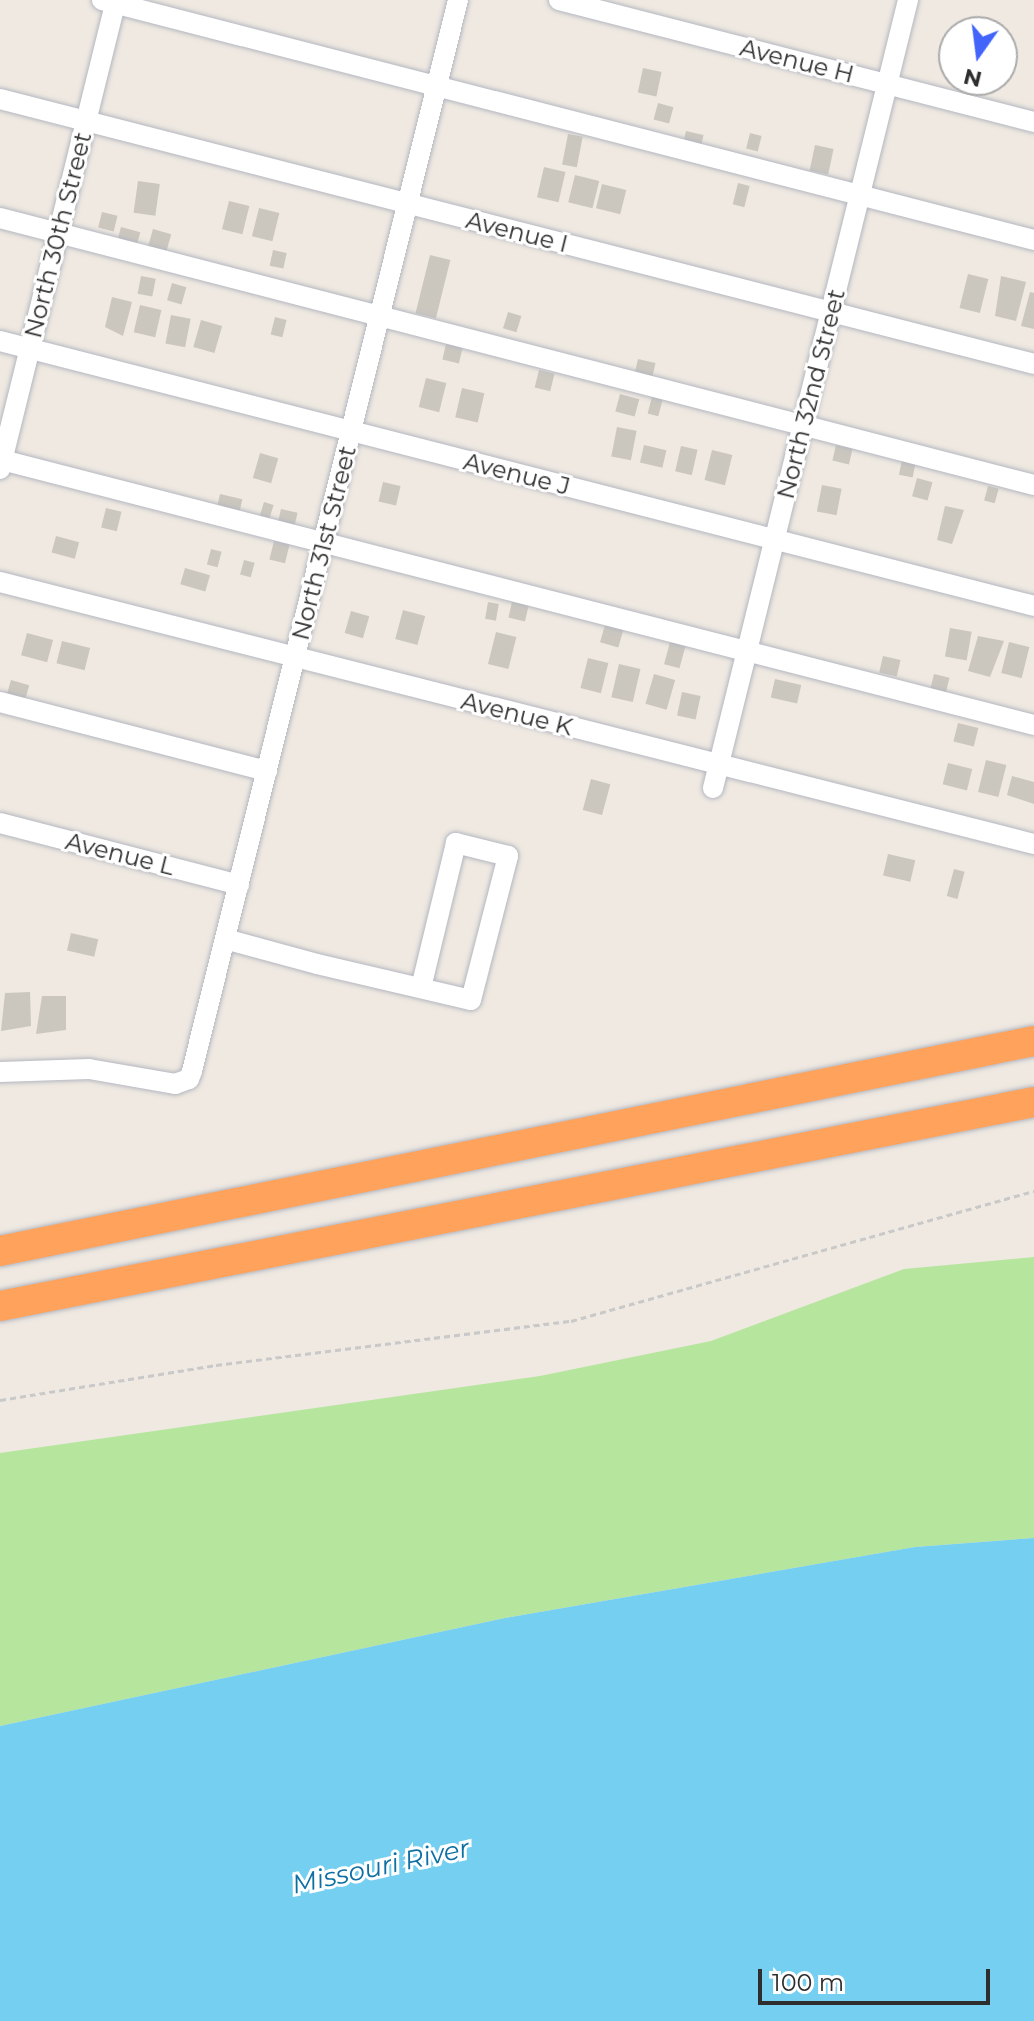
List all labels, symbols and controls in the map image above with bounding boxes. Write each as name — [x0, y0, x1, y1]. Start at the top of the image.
north arrow — [938, 16, 1018, 96]
street label: Avenue H — [737, 33, 857, 89]
text: N — [961, 63, 984, 93]
street label: North 30th Street — [18, 129, 98, 341]
street label: Avenue I — [463, 205, 571, 259]
street label: North 32nd Street — [771, 286, 851, 502]
street label: North 31st Street — [286, 443, 362, 643]
street label: Avenue J — [461, 447, 573, 501]
street label: Avenue K — [458, 686, 576, 742]
street label: Avenue L — [63, 827, 177, 881]
water label: Missouri River — [289, 1833, 473, 1901]
scale bar — [762, 1953, 994, 2003]
text: 100 m — [772, 1968, 844, 1997]

